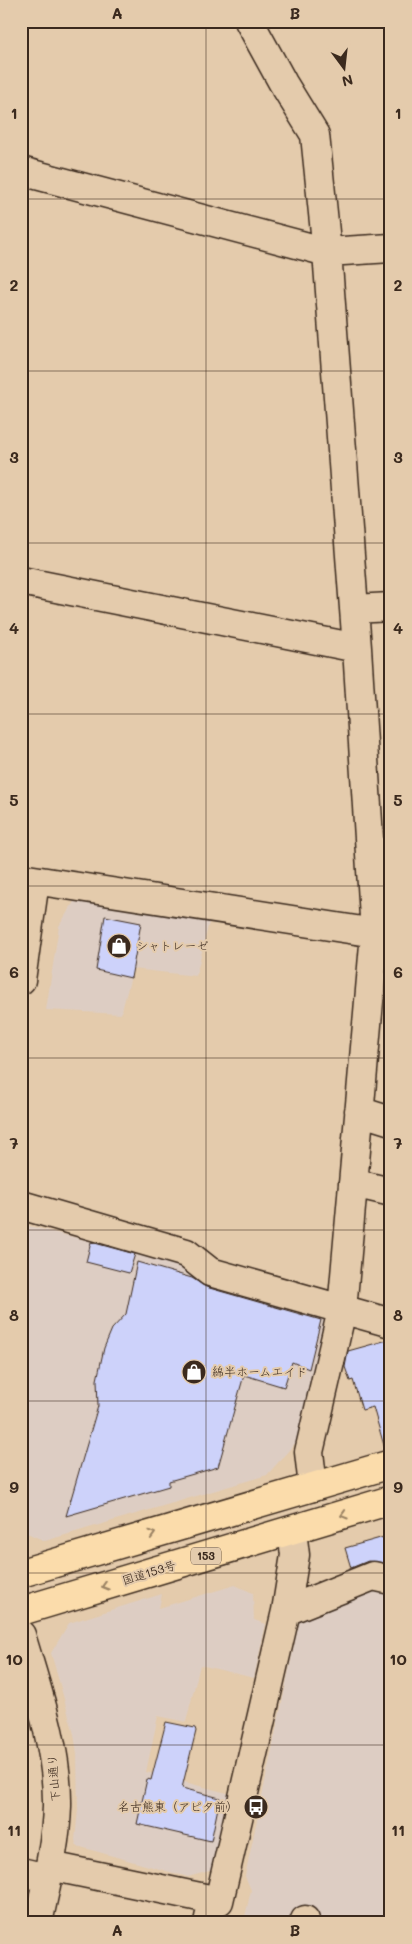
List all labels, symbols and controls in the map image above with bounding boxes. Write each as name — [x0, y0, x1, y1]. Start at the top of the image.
text: A — [111, 2, 123, 23]
text: B — [290, 2, 300, 23]
north arrow — [320, 42, 370, 92]
text: N — [340, 70, 355, 92]
text: 1 — [10, 102, 18, 123]
text: 1 — [394, 102, 402, 123]
text: 2 — [10, 274, 19, 295]
text: 2 — [394, 274, 403, 295]
text: 3 — [9, 446, 19, 467]
text: 3 — [393, 446, 403, 467]
text: 4 — [9, 617, 19, 638]
text: 4 — [393, 617, 403, 638]
text: 5 — [9, 789, 19, 810]
text: 5 — [393, 789, 403, 810]
shop icon: シャトレーゼ — [106, 933, 132, 959]
place label: シャトレーゼ — [136, 937, 208, 953]
text: 6 — [9, 961, 19, 982]
text: 6 — [393, 961, 403, 982]
text: 7 — [10, 1132, 19, 1153]
text: 7 — [394, 1132, 403, 1153]
text: 8 — [9, 1304, 19, 1325]
text: 8 — [393, 1304, 403, 1325]
shop icon: 綿半ホームエイド — [181, 1359, 207, 1385]
place label: 綿半ホームエイド — [212, 1363, 308, 1379]
text: 9 — [9, 1476, 19, 1497]
text: 9 — [393, 1476, 403, 1497]
one-way arrow — [341, 1509, 349, 1519]
one-way arrow — [147, 1530, 156, 1540]
road number: 153 — [191, 1548, 221, 1564]
street label: 国道153号 — [120, 1556, 178, 1588]
one-way arrow — [101, 1581, 109, 1591]
text: 10 — [5, 1648, 23, 1669]
text: 10 — [389, 1648, 407, 1669]
street label: 下山通り — [43, 1753, 63, 1803]
bus stop icon: 名古熊東（アピタ前） — [243, 1794, 269, 1820]
place label: 名古熊東（アピタ前） — [118, 1798, 238, 1814]
text: 11 — [7, 1819, 21, 1840]
text: 11 — [391, 1819, 405, 1840]
text: A — [111, 1919, 123, 1940]
text: B — [290, 1919, 300, 1940]

